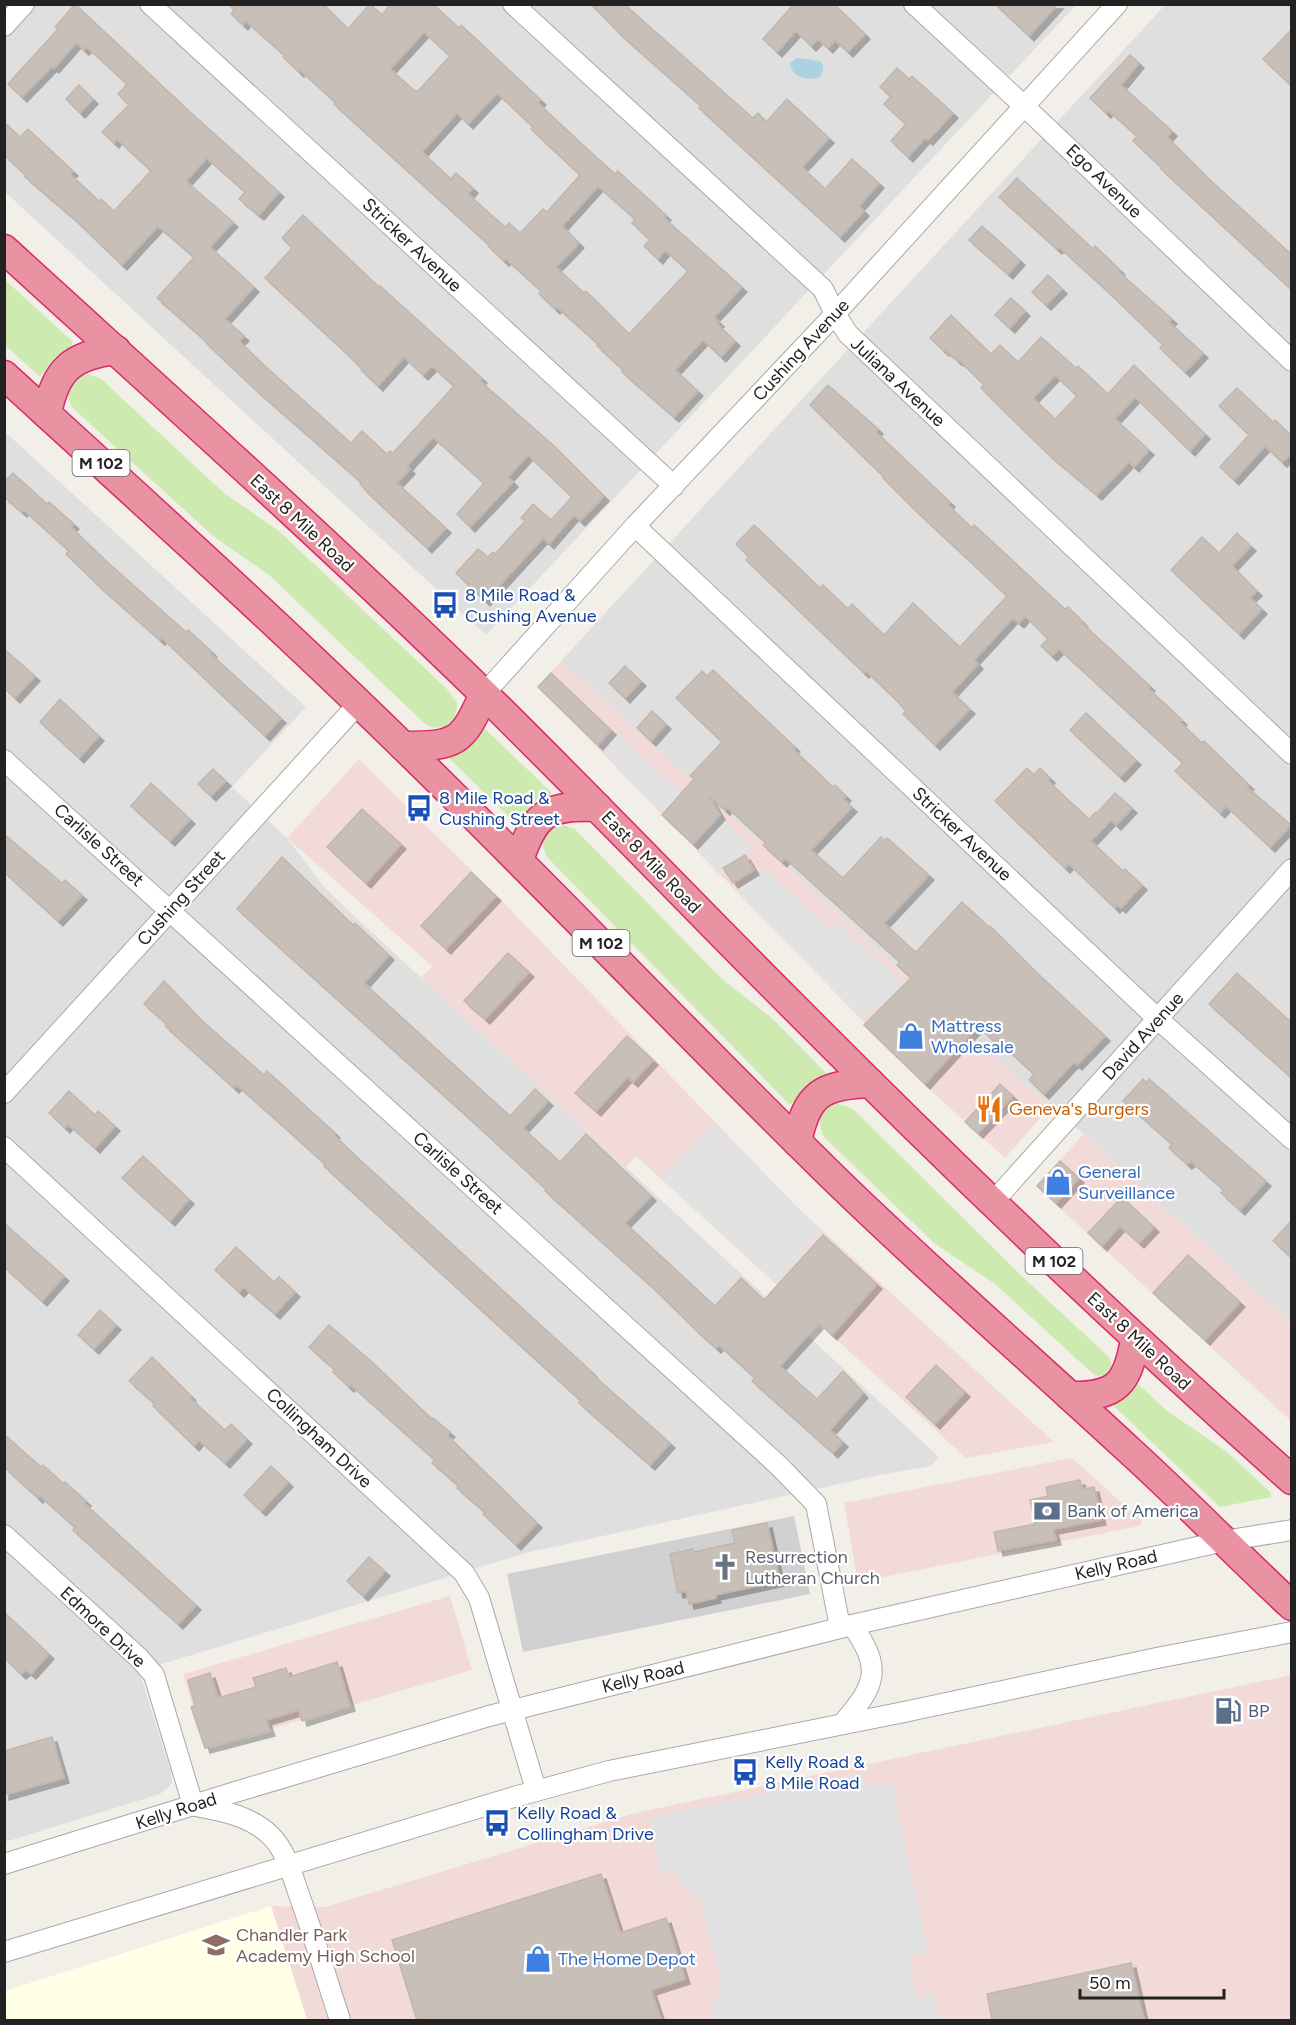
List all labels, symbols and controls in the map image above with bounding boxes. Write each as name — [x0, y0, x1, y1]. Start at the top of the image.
street label: Ego Avenue — [1061, 139, 1147, 223]
street label: Stricker Avenue — [358, 193, 466, 297]
street label: Cushing Avenue — [748, 294, 854, 406]
street label: Juliana Avenue — [846, 333, 950, 431]
road number: M 102 — [72, 450, 130, 476]
street label: East 8 Mile Road — [245, 469, 359, 577]
place label: 8 Mile Road & Cushing Avenue — [465, 584, 597, 627]
bus stop icon: 8 Mile Road & Cushing Avenue — [430, 590, 460, 620]
street label: Stricker Avenue — [908, 782, 1016, 886]
place label: 8 Mile Road & Cushing Street — [439, 787, 560, 830]
bus stop icon: 8 Mile Road & Cushing Street — [404, 793, 434, 823]
street label: Carlisle Street — [50, 799, 149, 891]
street label: East 8 Mile Road — [597, 806, 705, 918]
street label: Cushing Street — [132, 846, 230, 950]
road number: M 102 — [572, 930, 630, 956]
street label: David Avenue — [1098, 987, 1188, 1085]
place label: Mattress Wholesale — [931, 1015, 1014, 1058]
shop icon: Mattress Wholesale — [896, 1021, 926, 1051]
restaurant icon: Geneva's Burgers — [974, 1094, 1004, 1124]
place label: Geneva's Burgers — [1009, 1098, 1149, 1120]
street label: Carlisle Street — [409, 1127, 508, 1219]
place label: General Surveillance — [1078, 1161, 1175, 1204]
shop icon: General Surveillance — [1043, 1167, 1073, 1197]
road number: M 102 — [1026, 1248, 1082, 1274]
street label: East 8 Mile Road — [1082, 1287, 1196, 1395]
street label: Collingham Drive — [261, 1383, 377, 1493]
bank icon: Bank of America — [1032, 1496, 1062, 1526]
place label: Bank of America — [1067, 1500, 1198, 1522]
street label: Kelly Road — [1073, 1545, 1159, 1585]
place label: Resurrection Lutheran Church — [745, 1546, 880, 1589]
church icon: Resurrection Lutheran Church — [710, 1552, 740, 1582]
street label: Edmore Drive — [56, 1582, 150, 1672]
street label: Kelly Road — [600, 1656, 686, 1698]
fuel station icon: BP — [1213, 1696, 1243, 1726]
place label: BP — [1248, 1700, 1269, 1722]
place label: Kelly Road & 8 Mile Road — [765, 1751, 865, 1794]
bus stop icon: Kelly Road & 8 Mile Road — [730, 1757, 760, 1787]
street label: Kelly Road — [133, 1788, 219, 1834]
place label: Kelly Road & Collingham Drive — [517, 1802, 654, 1845]
bus stop icon: Kelly Road & Collingham Drive — [482, 1808, 512, 1838]
place label: Chandler Park Academy High School — [236, 1924, 415, 1967]
school or university icon: Chandler Park Academy High School — [201, 1930, 231, 1960]
shop icon: The Home Depot — [523, 1944, 553, 1974]
place label: The Home Depot — [558, 1948, 696, 1970]
scale bar — [1080, 1962, 1224, 2000]
text: 50 m — [1089, 1972, 1131, 1994]

